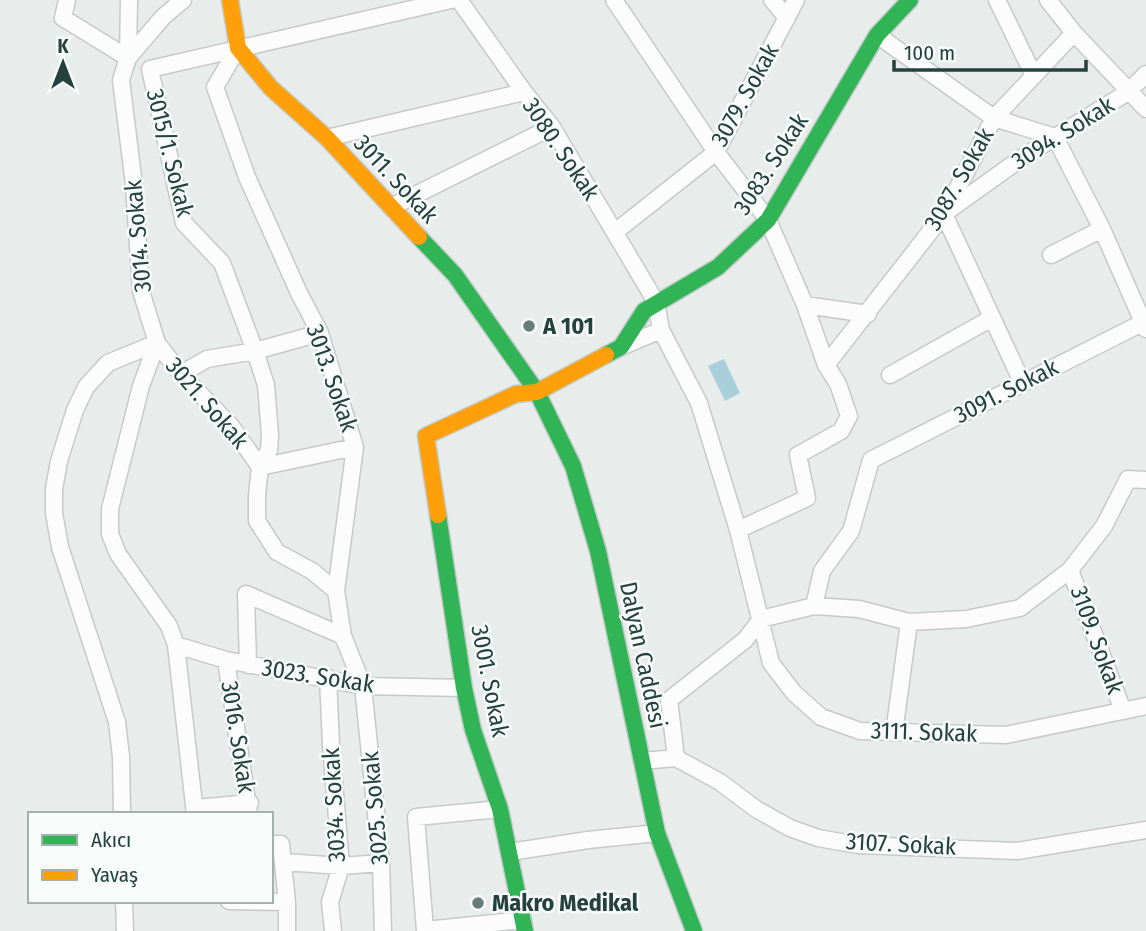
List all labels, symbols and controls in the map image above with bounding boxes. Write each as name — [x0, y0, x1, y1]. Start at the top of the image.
north arrow — [28, 28, 98, 98]
scale bar — [894, 28, 1086, 72]
text: K — [57, 35, 69, 58]
street label: 3079. Sokak — [705, 38, 785, 151]
text: 100 m — [904, 40, 955, 66]
street label: 3015/1. Sokak — [141, 86, 200, 221]
street label: 3094. Sokak — [1007, 90, 1120, 175]
street label: 3080. Sokak — [517, 93, 606, 206]
street label: 3083. Sokak — [728, 107, 815, 220]
street label: 3087. Sokak — [918, 122, 1000, 235]
street label: 3011. Sokak — [348, 129, 444, 229]
street label: 3014. Sokak — [119, 178, 157, 293]
place label: A 101 — [542, 312, 594, 340]
marker: A 101 — [521, 318, 537, 334]
street label: 3013. Sokak — [301, 321, 364, 436]
street label: 3021. Sokak — [160, 352, 255, 455]
street label: 3091. Sokak — [949, 353, 1063, 429]
street label: Dalyan Caddesi — [614, 579, 672, 731]
street label: 3109. Sokak — [1065, 582, 1130, 698]
street label: 3001. Sokak — [465, 623, 515, 740]
street label: 3023. Sokak — [260, 653, 377, 699]
street label: 3016. Sokak — [215, 679, 261, 796]
street label: 3111. Sokak — [870, 716, 979, 748]
street label: 3034. Sokak — [317, 746, 351, 863]
street label: 3025. Sokak — [356, 749, 394, 866]
legend — [28, 812, 273, 903]
text: Akıcı — [91, 827, 131, 853]
street label: 3107. Sokak — [845, 827, 958, 861]
text: Yavaş — [91, 862, 138, 888]
place label: Makro Medikal — [492, 889, 639, 917]
marker: Makro Medikal — [470, 895, 486, 911]

